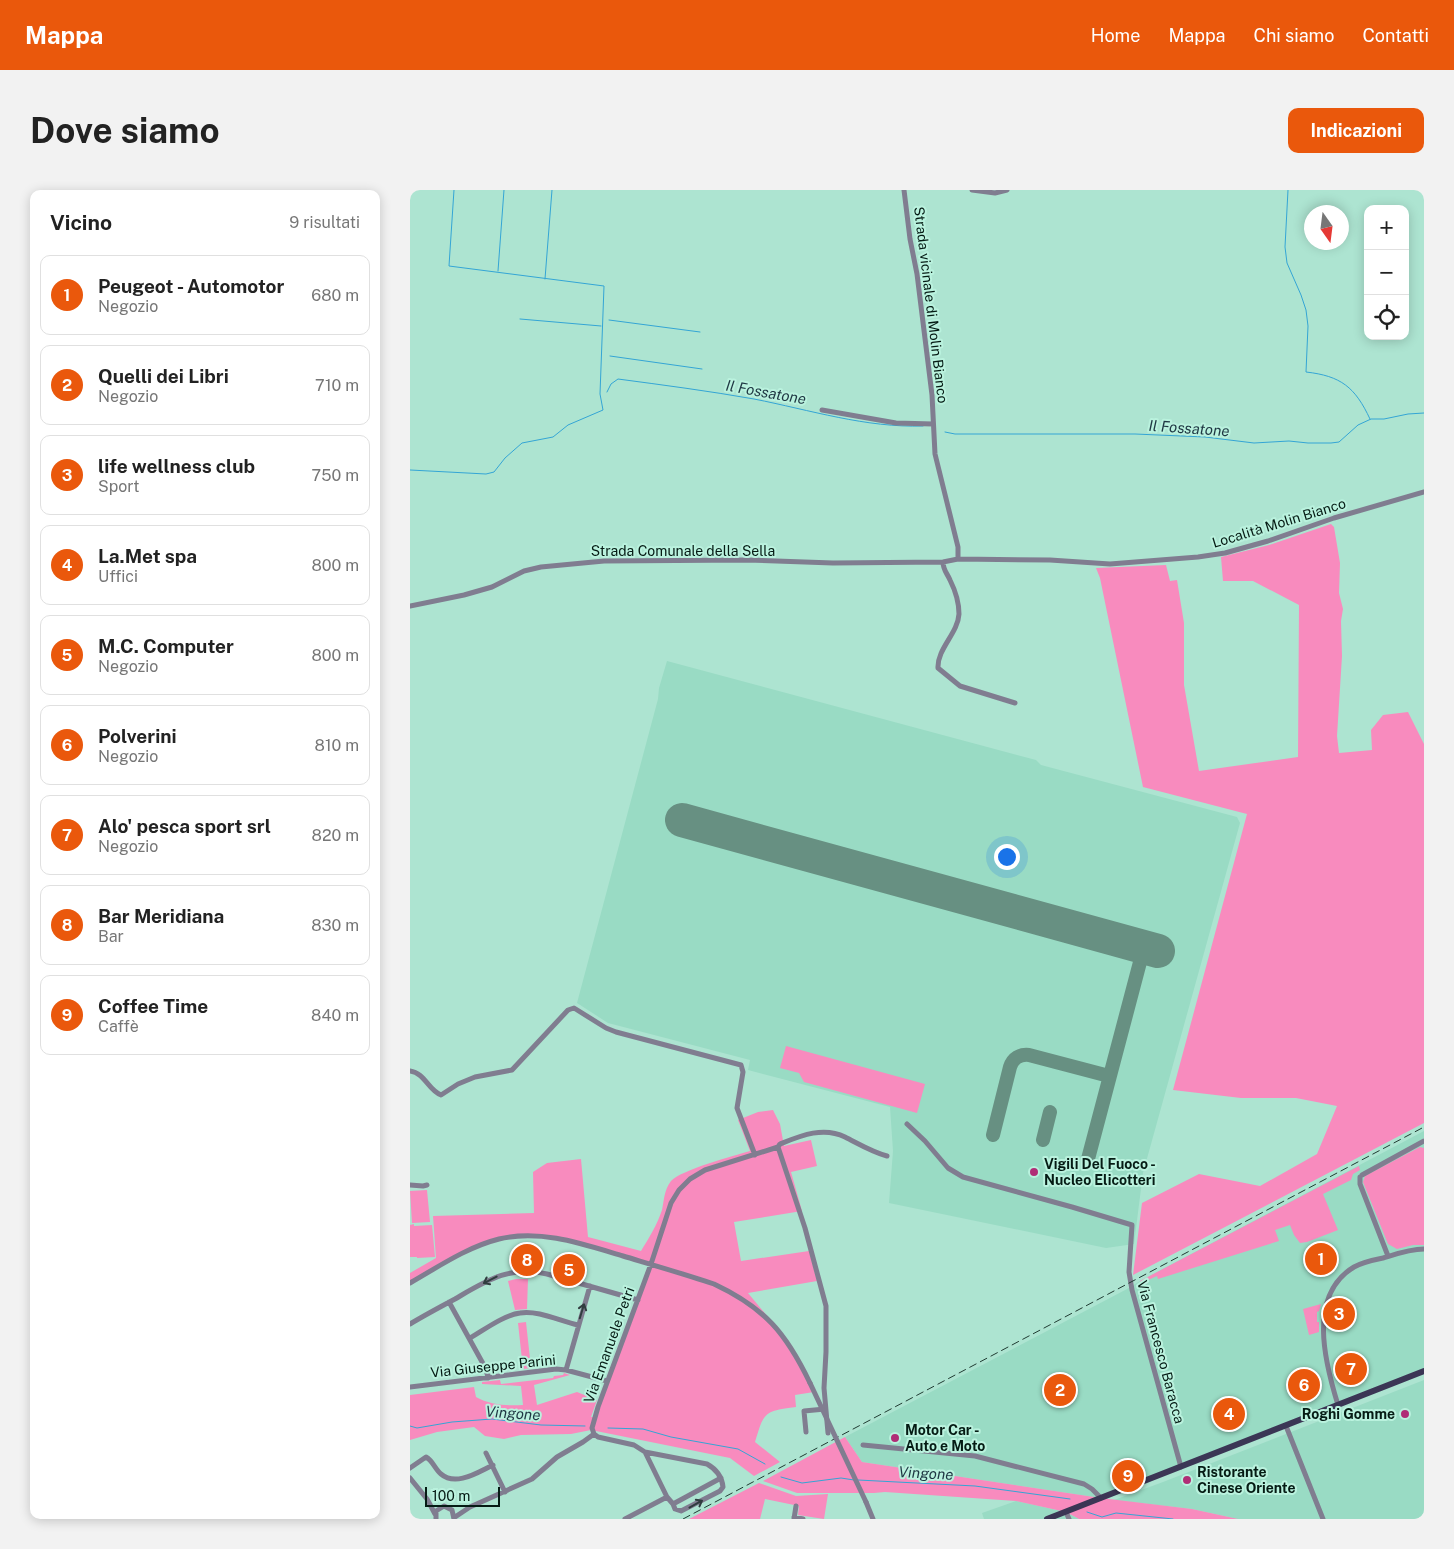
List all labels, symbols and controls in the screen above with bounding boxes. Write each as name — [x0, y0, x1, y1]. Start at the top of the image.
text: Mappa — [25, 21, 103, 49]
text: Home — [1091, 25, 1140, 46]
text: Mappa — [1168, 25, 1226, 46]
text: Chi siamo — [1254, 25, 1334, 46]
text: Contatti — [1362, 25, 1429, 46]
button: Indicazioni — [1288, 108, 1424, 153]
text: Dove siamo — [30, 110, 220, 151]
north arrow — [1304, 205, 1349, 250]
map controls — [1364, 205, 1409, 340]
button: + — [1364, 205, 1409, 250]
street label: Strada vicinale di Molin Bianco — [911, 206, 951, 404]
text: Vicino — [50, 210, 112, 235]
text: 9 risultati — [289, 213, 360, 232]
button: − — [1364, 250, 1409, 295]
text: Peugeot - Automotor — [98, 275, 284, 297]
text: 1 — [64, 286, 70, 305]
text: 680 m — [311, 286, 359, 305]
button: locate — [1364, 295, 1409, 340]
text: Negozio — [98, 297, 158, 316]
text: Quelli dei Libri — [98, 365, 229, 387]
text: 2 — [62, 376, 72, 395]
text: 710 m — [315, 376, 359, 395]
water label: Il Fossatone — [725, 377, 807, 407]
text: Negozio — [98, 387, 158, 406]
water label: Il Fossatone — [1148, 417, 1230, 439]
text: life wellness club — [98, 455, 255, 477]
text: 3 — [62, 466, 72, 485]
text: 750 m — [312, 466, 359, 485]
text: Sport — [98, 477, 140, 496]
street label: Località Molin Bianco — [1210, 495, 1348, 551]
street label: Strada Comunale della Sella — [591, 543, 775, 559]
text: La.Met spa — [98, 545, 197, 567]
text: 4 — [62, 556, 72, 575]
text: 800 m — [312, 556, 359, 575]
text: Uffici — [98, 567, 138, 586]
text: M.C. Computer — [98, 635, 234, 657]
text: 5 — [62, 646, 72, 665]
text: 800 m — [312, 646, 359, 665]
text: Negozio — [98, 657, 158, 676]
text: Polverini — [98, 725, 177, 747]
text: 6 — [62, 736, 72, 755]
text: 810 m — [315, 736, 359, 755]
text: Negozio — [98, 747, 158, 766]
text: Alo' pesca sport srl — [98, 815, 271, 837]
text: 7 — [62, 826, 72, 845]
text: 820 m — [312, 826, 359, 845]
text: Negozio — [98, 837, 158, 856]
your location — [994, 844, 1020, 870]
text: Bar Meridiana — [98, 905, 224, 927]
text: 8 — [62, 916, 72, 935]
text: 830 m — [311, 916, 359, 935]
text: Bar — [98, 927, 124, 946]
text: Coffee Time — [98, 995, 208, 1017]
text: 9 — [62, 1006, 72, 1025]
text: 840 m — [311, 1006, 359, 1025]
text: Caffè — [98, 1017, 139, 1036]
place label: Vigili Del Fuoco - Nucleo Elicotteri — [1044, 1156, 1156, 1188]
marker: Vigili Del Fuoco - Nucleo Elicotteri — [1028, 1166, 1040, 1178]
pin: 1 — [1305, 1240, 1337, 1278]
pin: 8 — [511, 1241, 543, 1279]
pin: 5 — [553, 1251, 585, 1289]
one-way arrow — [482, 1275, 497, 1285]
street label: Via Francesco Baracca — [1134, 1279, 1188, 1425]
street label: Via Emanuele Petri — [581, 1285, 637, 1405]
pin: 3 — [1323, 1295, 1355, 1333]
one-way arrow — [578, 1303, 588, 1319]
pin: 7 — [1335, 1350, 1367, 1388]
street label: Via Giuseppe Parini — [430, 1351, 556, 1381]
pin: 6 — [1288, 1366, 1320, 1404]
pin: 2 — [1044, 1371, 1076, 1409]
pin: 4 — [1213, 1395, 1245, 1433]
water label: Vingone — [485, 1403, 541, 1423]
place label: Roghi Gomme — [1302, 1406, 1395, 1422]
marker: Roghi Gomme — [1399, 1408, 1411, 1420]
place label: Motor Car - Auto e Moto — [905, 1422, 985, 1454]
marker: Motor Car - Auto e Moto — [889, 1432, 901, 1444]
pin: 9 — [1112, 1457, 1144, 1495]
water label: Vingone — [898, 1463, 954, 1483]
place label: Ristorante Cinese Oriente — [1197, 1464, 1296, 1496]
marker: Ristorante Cinese Oriente — [1181, 1474, 1193, 1486]
scale bar — [425, 1484, 500, 1507]
text: 100 m — [432, 1488, 470, 1504]
one-way arrow — [688, 1499, 703, 1508]

